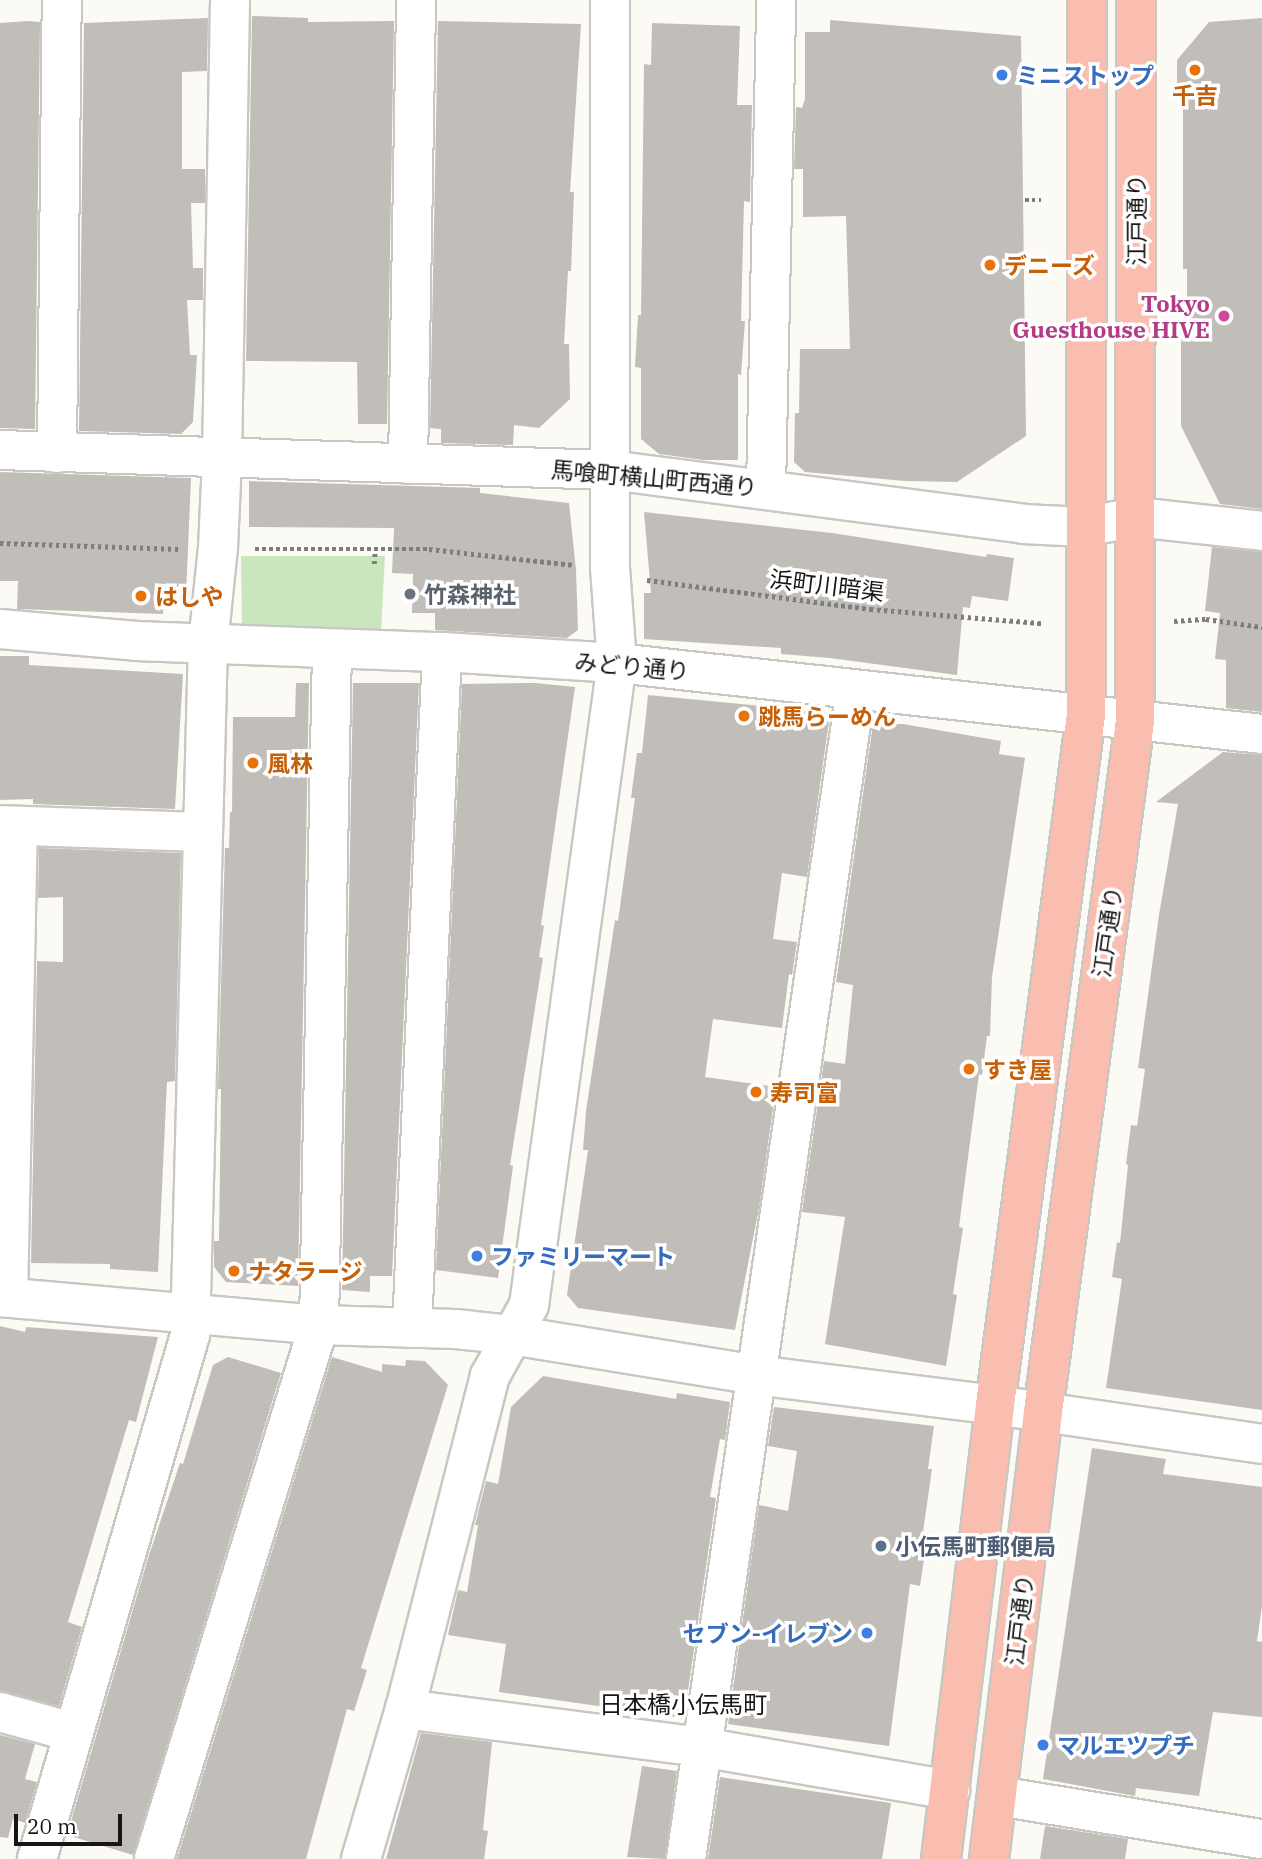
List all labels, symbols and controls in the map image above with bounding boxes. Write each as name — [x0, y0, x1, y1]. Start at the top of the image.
place label: ミニストップ — [1016, 61, 1154, 89]
marker: 千吉 — [1187, 62, 1203, 78]
marker: ミニストップ — [994, 67, 1010, 83]
place label: 千吉 — [1172, 81, 1218, 109]
street label: 江戸通り — [1122, 174, 1150, 266]
place label: デニーズ — [1004, 251, 1096, 279]
marker: デニーズ — [982, 257, 998, 273]
place label: Tokyo Guesthouse HIVE — [1012, 289, 1210, 343]
marker: Tokyo Guesthouse HIVE — [1216, 308, 1232, 324]
street label: 馬喰町横山町西通り — [550, 455, 758, 501]
street label: 浜町川暗渠 — [768, 564, 886, 606]
place label: 竹森神社 — [424, 580, 516, 608]
place label: はしや — [155, 582, 224, 610]
marker: 竹森神社 — [402, 586, 418, 602]
marker: はしや — [133, 588, 149, 604]
street label: みどり通り — [574, 647, 690, 685]
place label: 跳馬らーめん — [758, 702, 896, 730]
marker: 跳馬らーめん — [736, 708, 752, 724]
place label: 風林 — [267, 749, 313, 777]
marker: 風林 — [245, 755, 261, 771]
street label: 江戸通り — [1087, 885, 1127, 979]
place label: すき屋 — [983, 1055, 1052, 1083]
marker: すき屋 — [961, 1061, 977, 1077]
place label: 寿司富 — [770, 1078, 839, 1106]
marker: 寿司富 — [748, 1084, 764, 1100]
place label: ファミリーマート — [491, 1242, 675, 1270]
marker: ファミリーマート — [469, 1248, 485, 1264]
place label: ナタラージ — [248, 1257, 363, 1285]
marker: ナタラージ — [226, 1263, 242, 1279]
place label: 小伝馬町郵便局 — [895, 1532, 1056, 1560]
marker: 小伝馬町郵便局 — [873, 1538, 889, 1554]
street label: 江戸通り — [1000, 1573, 1038, 1667]
place label: セブン-イレブン — [683, 1619, 853, 1647]
marker: セブン-イレブン — [859, 1625, 875, 1641]
district label: 日本橋小伝馬町 — [599, 1691, 767, 1719]
place label: マルエツプチ — [1057, 1731, 1195, 1759]
marker: マルエツプチ — [1035, 1737, 1051, 1753]
scale bar — [18, 1800, 126, 1844]
text: 20 m — [27, 1812, 77, 1840]

